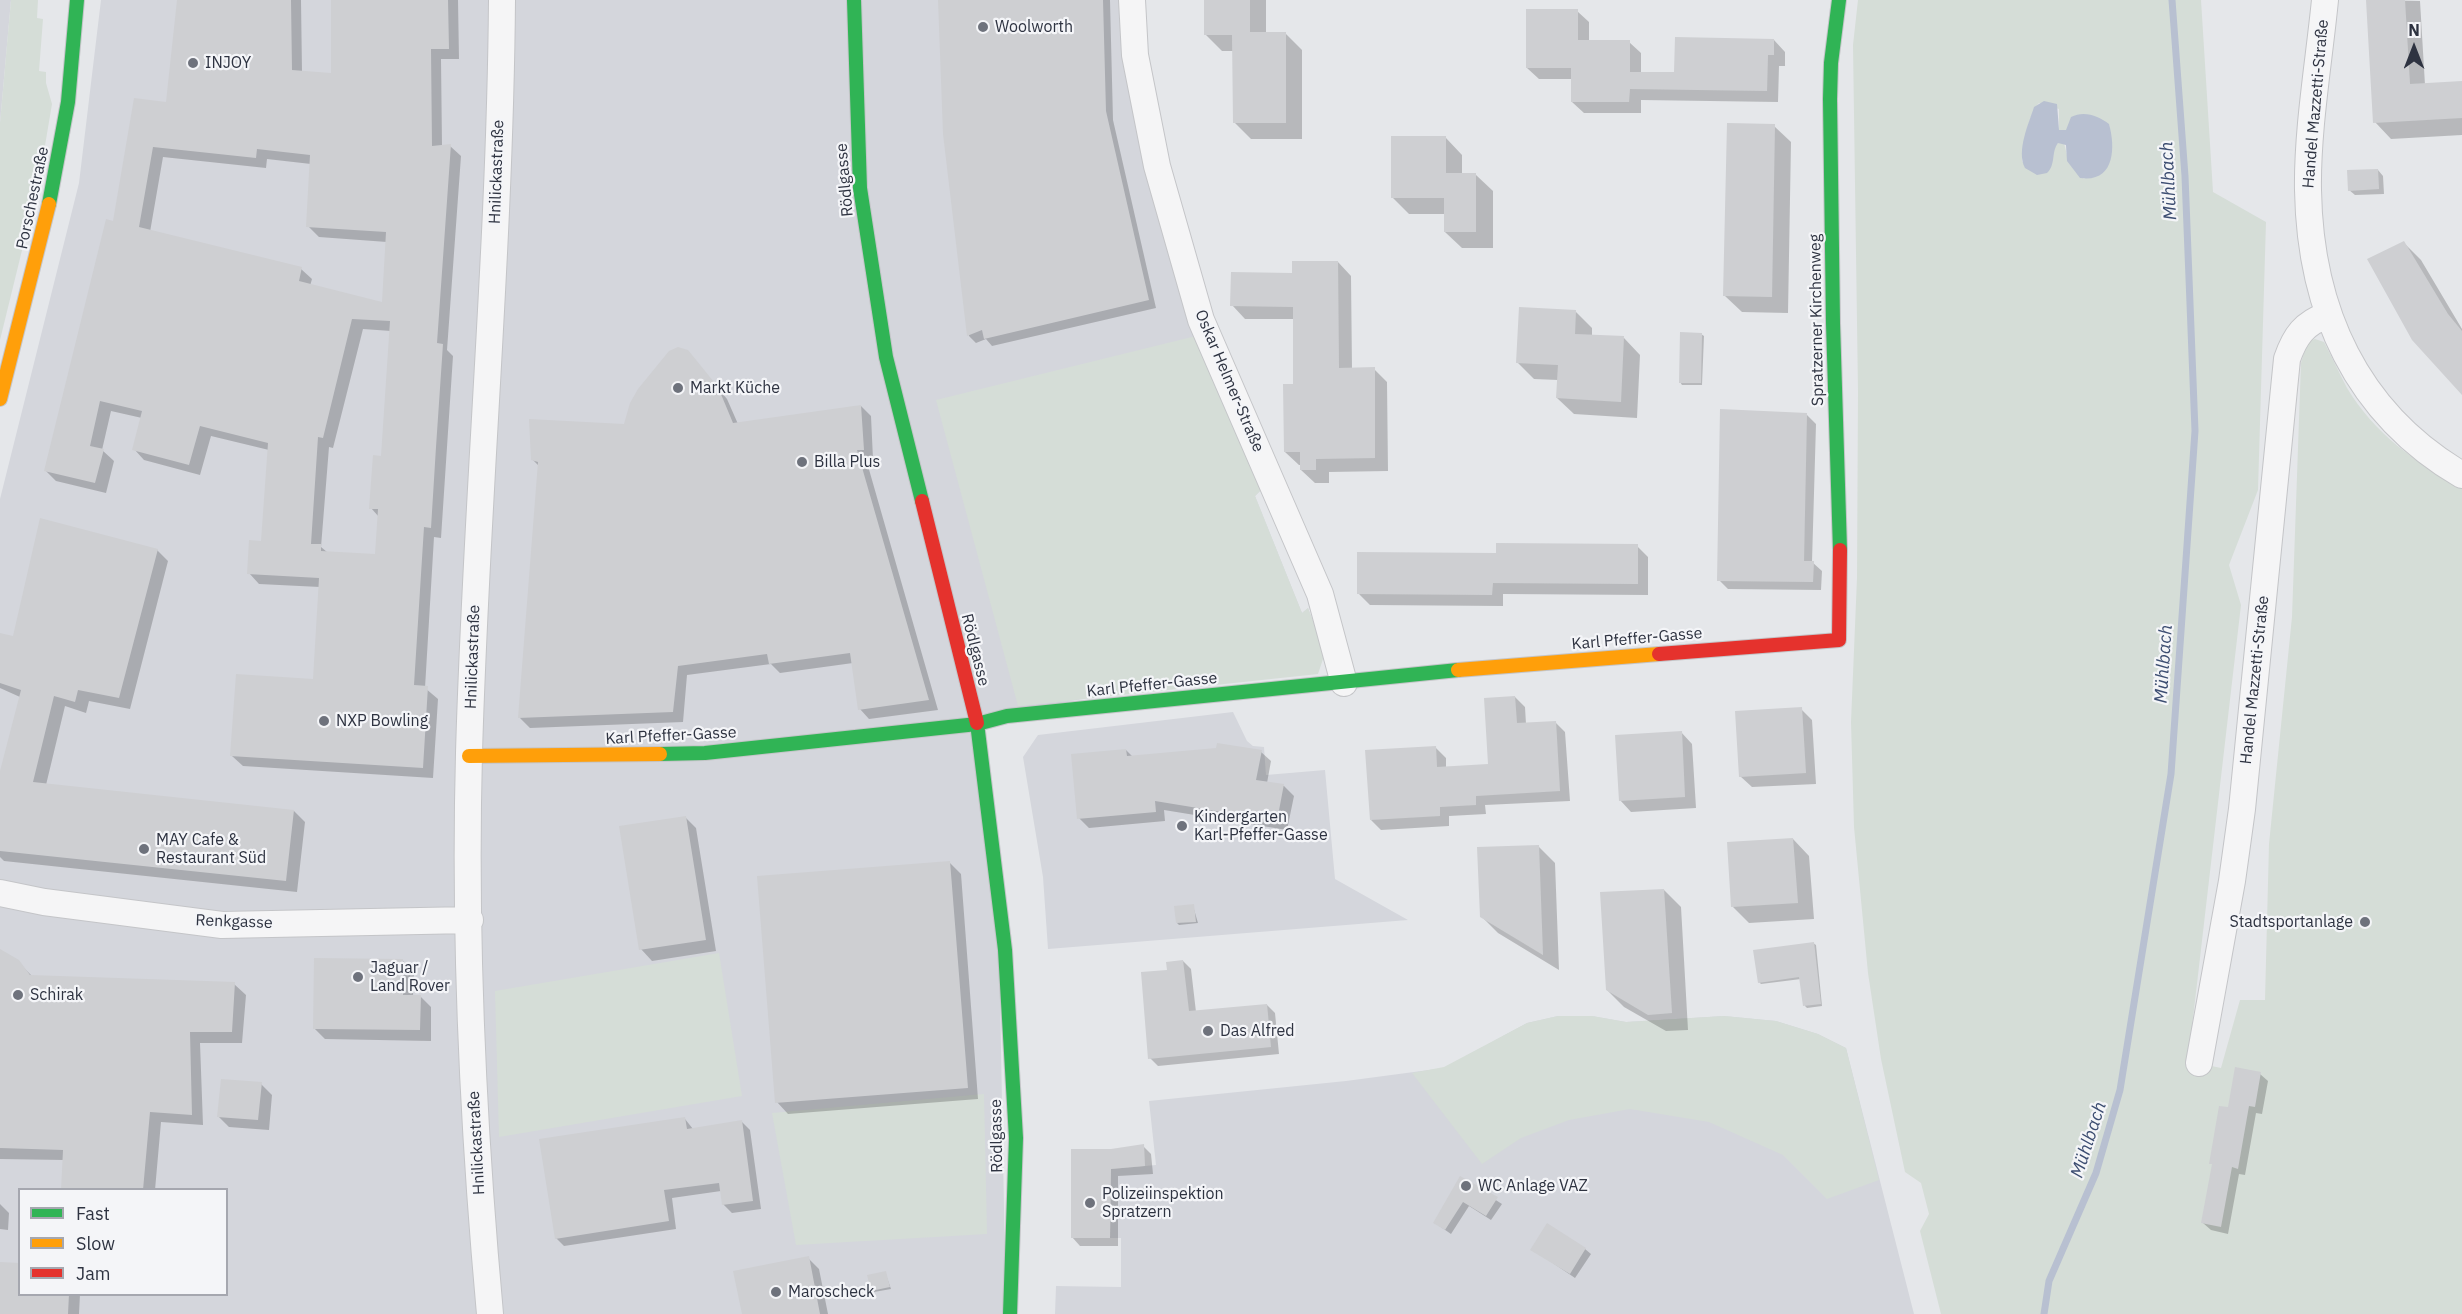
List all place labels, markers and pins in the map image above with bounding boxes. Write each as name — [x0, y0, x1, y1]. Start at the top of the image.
place label: Woolworth — [995, 17, 1073, 37]
marker: Woolworth — [976, 20, 990, 34]
place label: INJOY — [205, 53, 251, 73]
marker: INJOY — [186, 56, 200, 70]
place label: Markt Küche — [690, 378, 780, 398]
marker: Markt Küche — [671, 381, 685, 395]
place label: Billa Plus — [814, 452, 880, 472]
marker: Billa Plus — [795, 455, 809, 469]
place label: NXP Bowling — [336, 711, 428, 731]
marker: NXP Bowling — [317, 714, 331, 728]
place label: Kindergarten Karl-Pfeffer-Gasse — [1194, 807, 1328, 845]
marker: Kindergarten Karl-Pfeffer-Gasse — [1175, 819, 1189, 833]
place label: MAY Cafe & Restaurant Süd — [156, 830, 266, 868]
marker: MAY Cafe & Restaurant Süd — [137, 842, 151, 856]
place label: Stadtsportanlage — [2229, 912, 2353, 932]
marker: Stadtsportanlage — [2358, 915, 2372, 929]
place label: Jaguar / Land Rover — [370, 958, 450, 996]
marker: Jaguar / Land Rover — [351, 970, 365, 984]
place label: Schirak — [30, 985, 83, 1005]
marker: Schirak — [11, 988, 25, 1002]
place label: Das Alfred — [1220, 1021, 1294, 1041]
marker: Das Alfred — [1201, 1024, 1215, 1038]
place label: WC Anlage VAZ — [1478, 1176, 1588, 1196]
marker: WC Anlage VAZ — [1459, 1179, 1473, 1193]
place label: Polizeiinspektion Spratzern — [1102, 1184, 1224, 1222]
marker: Polizeiinspektion Spratzern — [1083, 1196, 1097, 1210]
place label: Maroscheck — [788, 1282, 874, 1302]
marker: Maroscheck — [769, 1285, 783, 1299]

